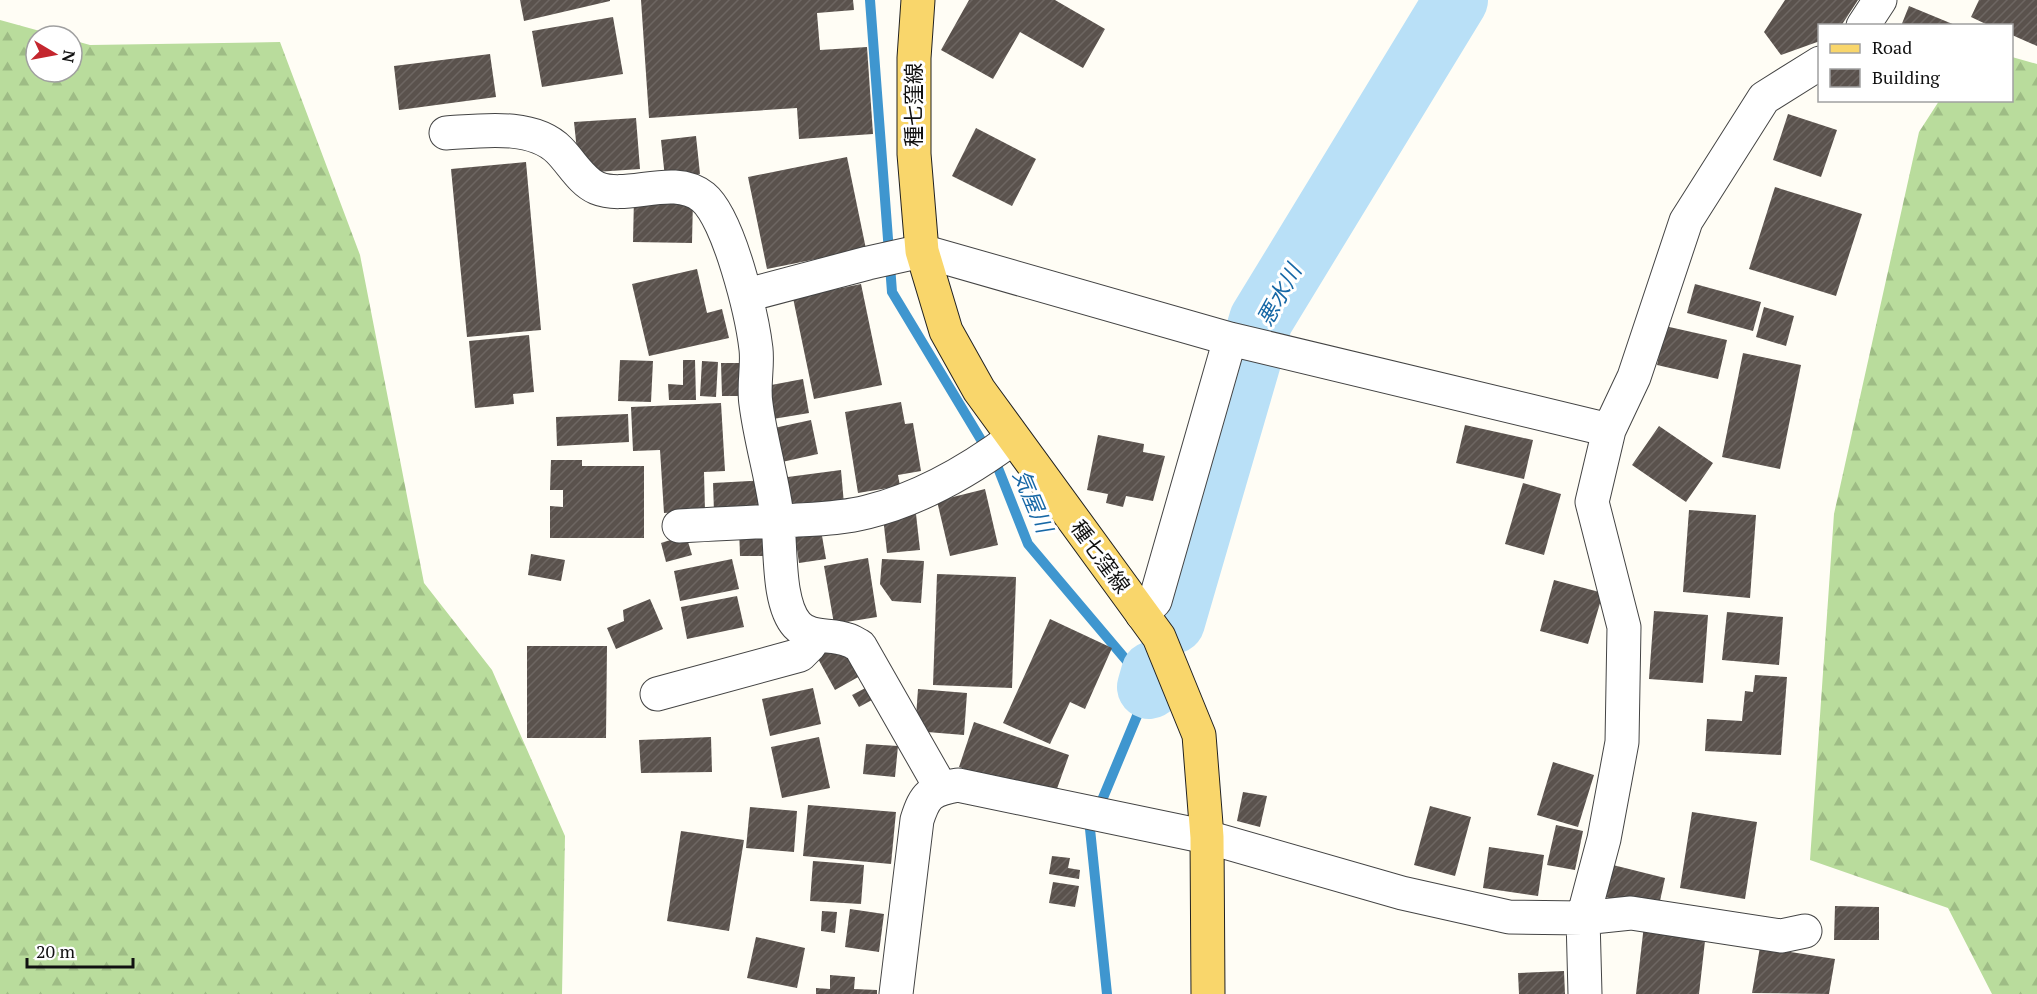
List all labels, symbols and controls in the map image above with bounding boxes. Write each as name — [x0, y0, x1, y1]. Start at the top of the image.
north arrow — [24, 24, 84, 84]
legend — [1818, 24, 2013, 102]
text: Road — [1872, 35, 1912, 59]
text: N — [57, 49, 81, 64]
street label: 種七窪線 — [899, 63, 927, 147]
text: Building — [1872, 65, 1940, 89]
water label: 悪水川 — [1250, 257, 1308, 331]
water label: 気屋川 — [1007, 465, 1060, 539]
street label: 種七窪線 — [1065, 514, 1137, 599]
scale bar — [27, 931, 134, 969]
text: 20 m — [36, 939, 76, 963]

